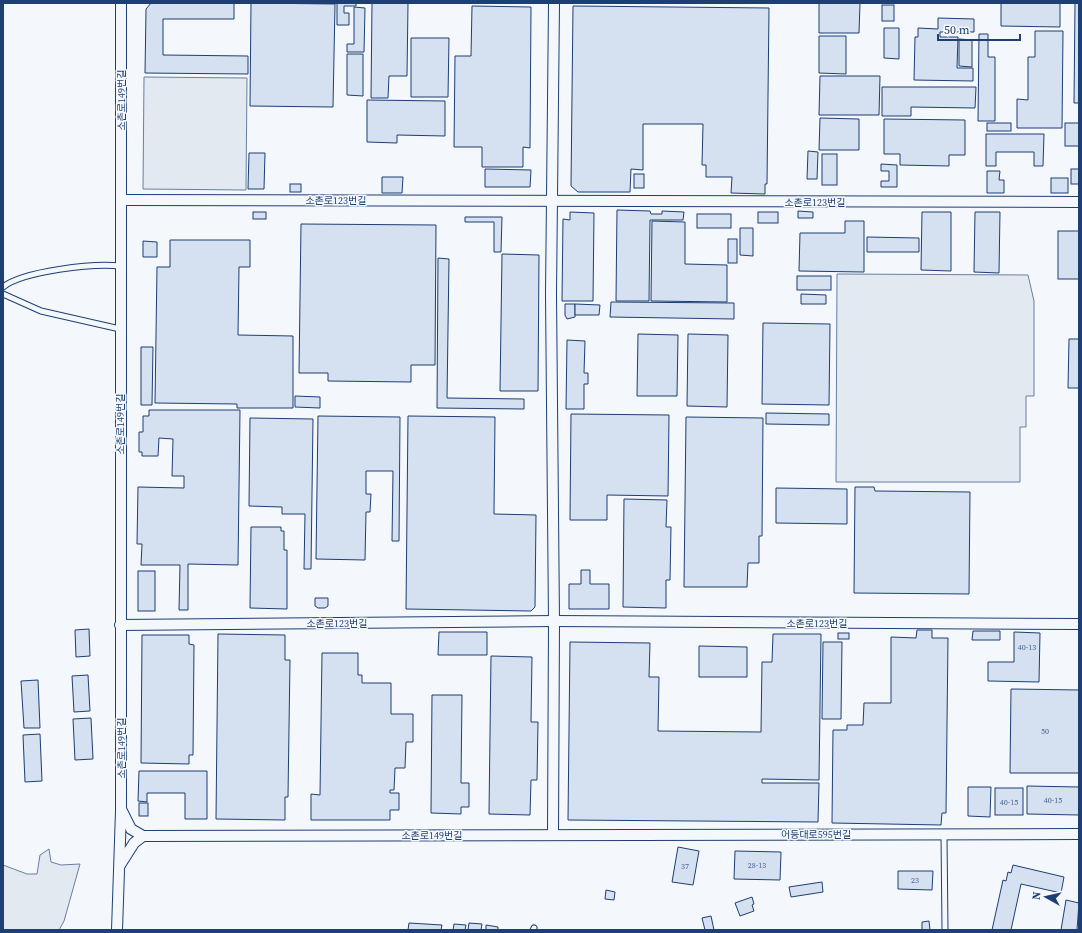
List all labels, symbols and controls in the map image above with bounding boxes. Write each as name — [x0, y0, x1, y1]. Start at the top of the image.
scale bar — [938, 16, 1020, 42]
text: 50 m — [944, 22, 970, 38]
street label: 소촌로149번길 — [115, 70, 128, 131]
street label: 소촌로123번길 — [306, 194, 367, 207]
street label: 소촌로123번길 — [785, 196, 846, 209]
street label: 소촌로149번길 — [114, 394, 127, 455]
street label: 소촌로123번길 — [307, 617, 368, 630]
street label: 소촌로123번길 — [787, 617, 848, 630]
house number: 40-13 — [1018, 642, 1036, 653]
street label: 소촌로149번길 — [115, 718, 128, 779]
house number: 50 — [1041, 726, 1049, 737]
house number: 40-15 — [1044, 795, 1062, 806]
house number: 40-15 — [1000, 797, 1018, 808]
street label: 어등대로595번길 — [781, 828, 851, 841]
street label: 소촌로149번길 — [402, 829, 463, 842]
house number: 28-13 — [748, 860, 766, 871]
house number: 37 — [681, 861, 689, 872]
house number: 23 — [911, 875, 919, 886]
north arrow — [1026, 877, 1066, 917]
text: N — [1029, 891, 1045, 901]

